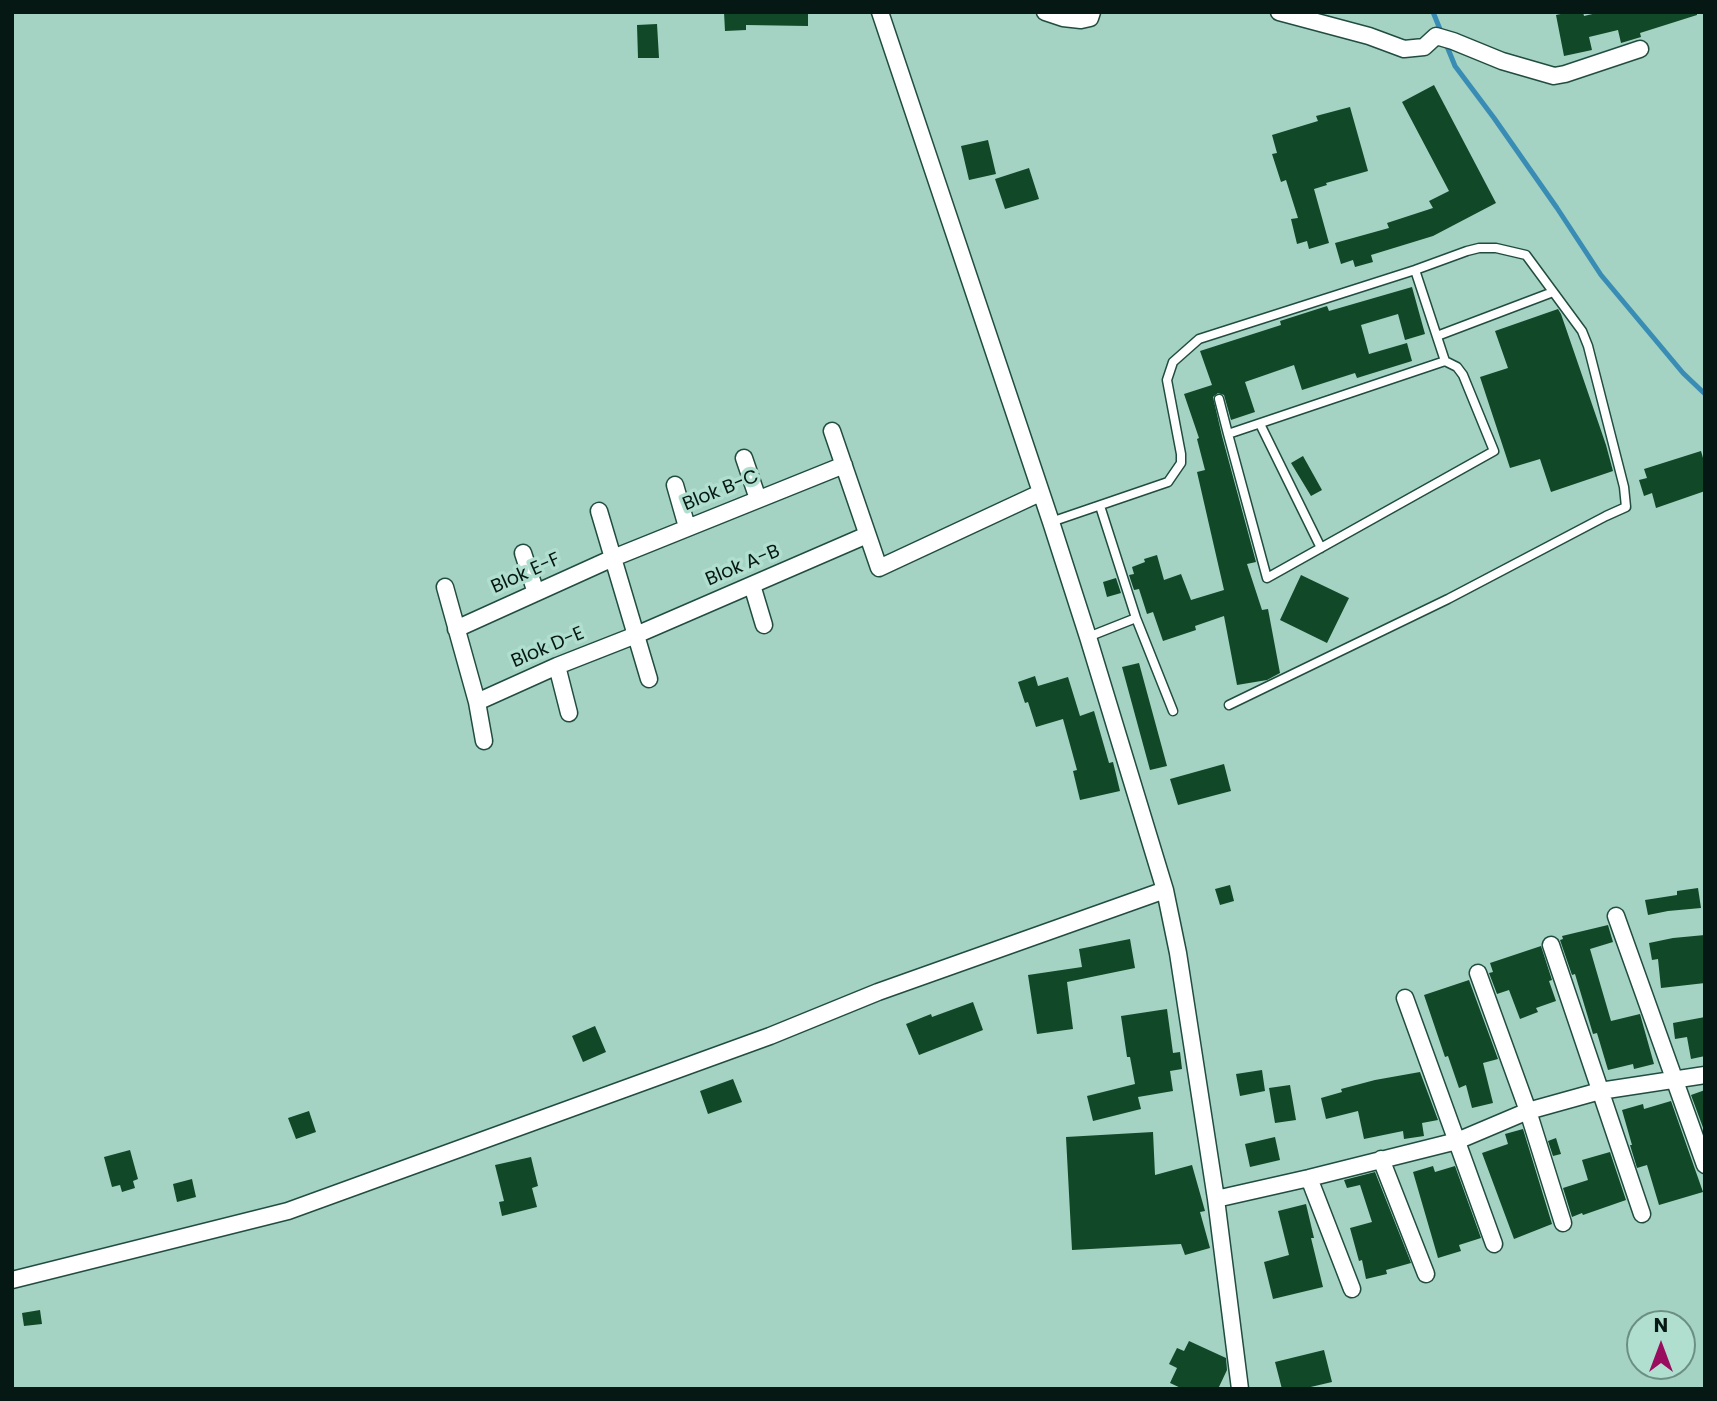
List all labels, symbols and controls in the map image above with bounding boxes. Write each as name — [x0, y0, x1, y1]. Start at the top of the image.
street label: Blok B-C — [680, 465, 762, 517]
street label: Blok A-B — [703, 540, 783, 592]
street label: Blok E-F — [488, 549, 564, 599]
street label: Blok D-E — [508, 622, 588, 674]
north arrow — [1626, 1310, 1696, 1380]
text: N — [1654, 1312, 1668, 1339]

